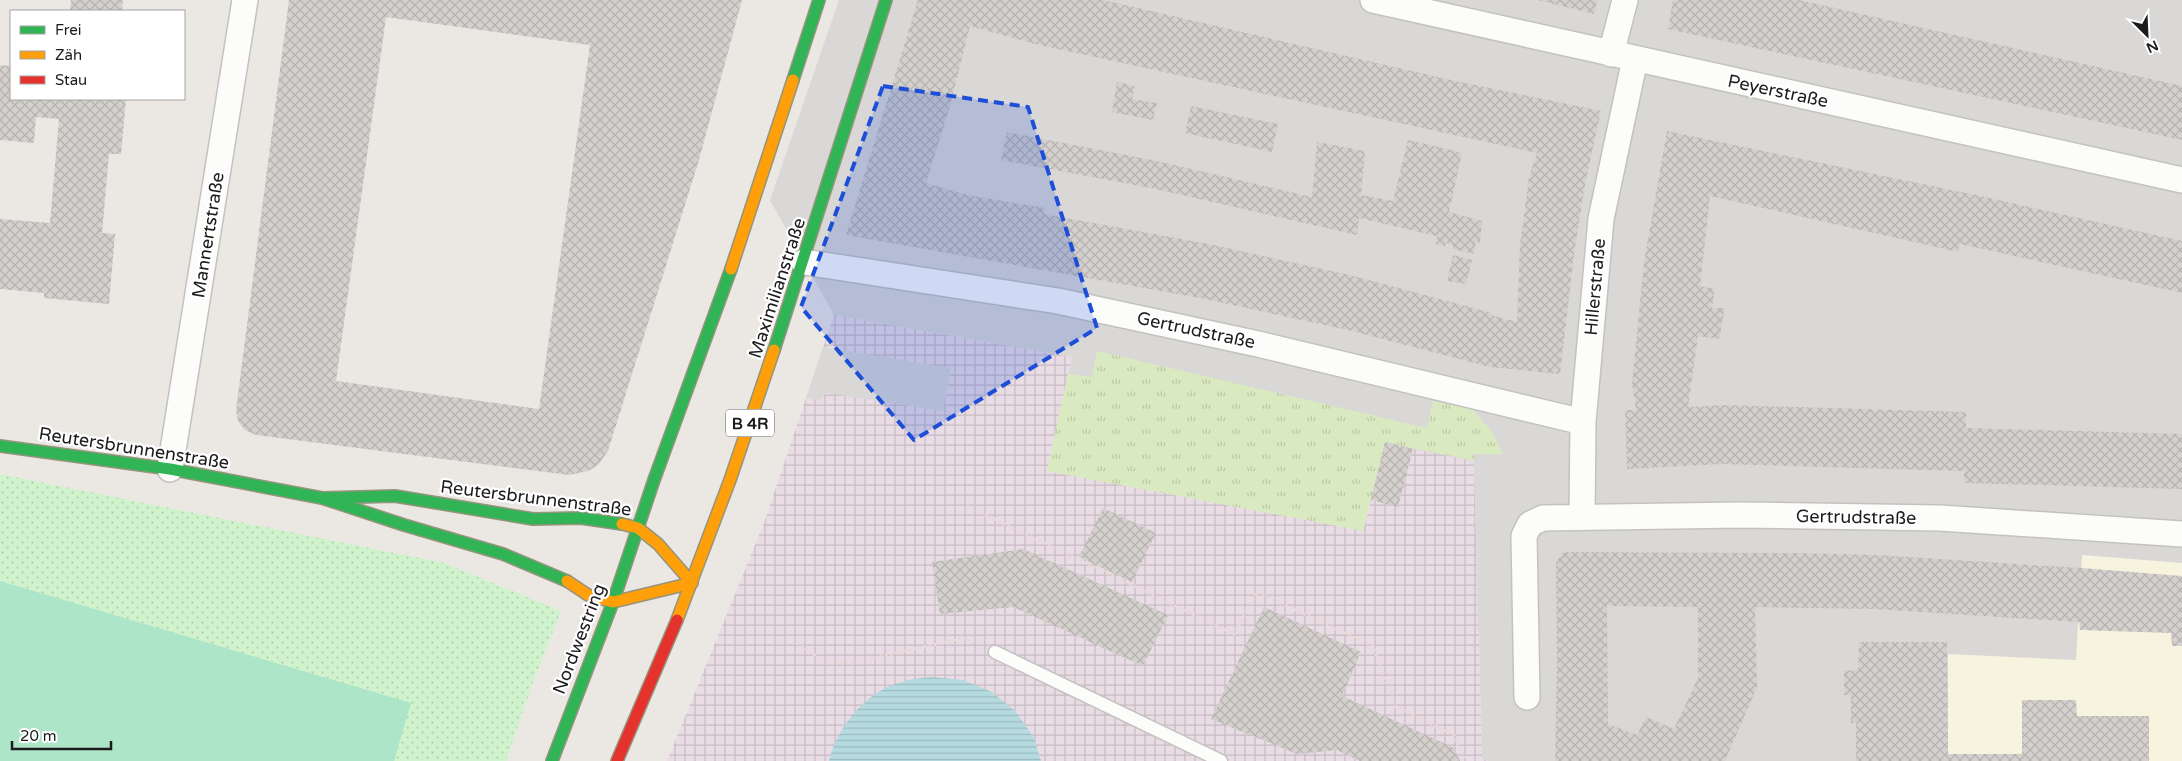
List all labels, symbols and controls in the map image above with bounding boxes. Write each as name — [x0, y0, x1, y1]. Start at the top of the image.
legend — [10, 10, 185, 100]
north arrow — [2122, 10, 2172, 60]
text: Frei — [55, 21, 81, 39]
text: N — [2143, 36, 2161, 56]
text: Zäh — [55, 46, 82, 64]
street label: Peyerstraße — [1726, 70, 1830, 112]
text: Stau — [55, 71, 87, 89]
street label: Mannertstraße — [187, 171, 229, 299]
street label: Maximilianstraße — [744, 215, 810, 361]
street label: Hillerstraße — [1580, 237, 1610, 337]
street label: Gertrudstraße — [1135, 307, 1257, 353]
road number: B 4R — [726, 409, 774, 436]
street label: Reutersbrunnenstraße — [37, 422, 231, 474]
street label: Reutersbrunnenstraße — [439, 475, 633, 521]
street label: Gertrudstraße — [1796, 505, 1916, 529]
street label: Nordwestring — [548, 581, 610, 697]
scale bar — [12, 718, 111, 750]
text: 20 m — [20, 727, 57, 745]

